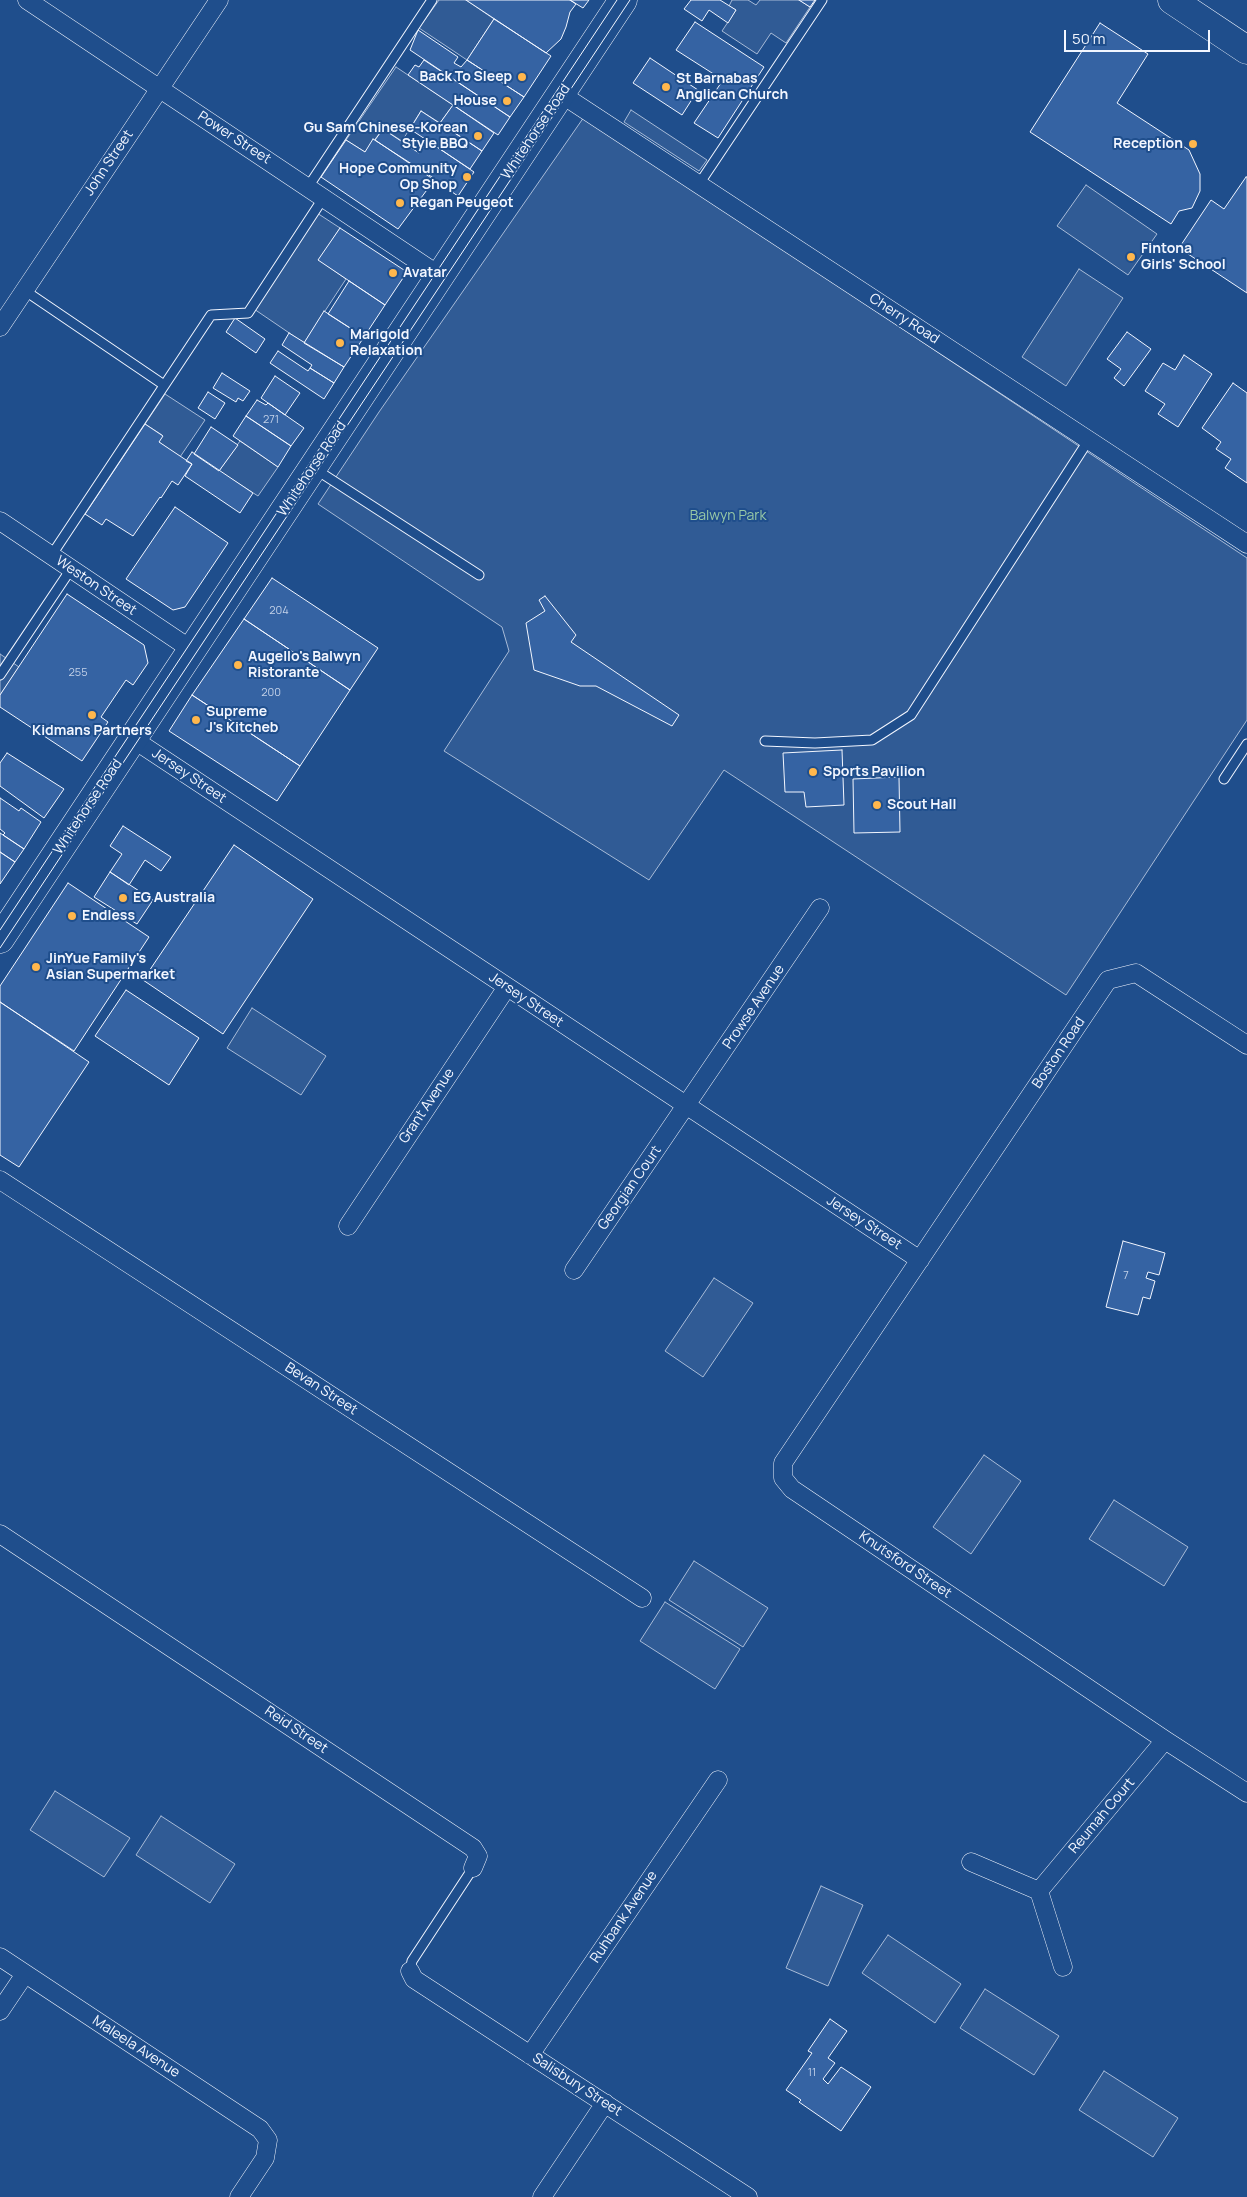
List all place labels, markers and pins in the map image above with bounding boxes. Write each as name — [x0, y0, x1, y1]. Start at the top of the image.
place label: Back To Sleep — [419, 69, 512, 85]
marker: Back To Sleep — [516, 71, 528, 83]
place label: St Barnabas Anglican Church — [676, 71, 788, 104]
marker: St Barnabas Anglican Church — [660, 81, 672, 93]
place label: House — [453, 93, 497, 109]
marker: House — [501, 95, 513, 107]
place label: Gu Sam Chinese-Korean Style BBQ — [304, 120, 468, 152]
marker: Gu Sam Chinese-Korean Style BBQ — [472, 130, 484, 142]
place label: Reception — [1113, 136, 1183, 152]
marker: Reception — [1187, 138, 1199, 150]
place label: Hope Community Op Shop — [339, 161, 457, 193]
marker: Hope Community Op Shop — [461, 171, 473, 183]
place label: Regan Peugeot — [410, 195, 514, 211]
marker: Regan Peugeot — [394, 197, 406, 209]
place label: Fintona Girls' School — [1141, 241, 1226, 274]
marker: Fintona Girls' School — [1125, 251, 1137, 263]
place label: Avatar — [403, 265, 447, 281]
marker: Avatar — [387, 267, 399, 279]
place label: Marigold Relaxation — [350, 327, 423, 360]
marker: Marigold Relaxation — [334, 337, 346, 349]
place label: Augello's Balwyn Ristorante — [248, 649, 361, 682]
marker: Augello's Balwyn Ristorante — [232, 659, 244, 671]
place label: Supreme J's Kitcheb — [206, 704, 278, 736]
marker: Kidmans Partners — [86, 709, 98, 721]
marker: Supreme J's Kitcheb — [190, 714, 202, 726]
place label: Kidmans Partners — [32, 723, 152, 739]
place label: Sports Pavilion — [823, 764, 925, 780]
marker: Sports Pavilion — [807, 766, 819, 778]
place label: Scout Hall — [887, 797, 956, 813]
marker: Scout Hall — [871, 799, 883, 811]
place label: EG Australia — [133, 890, 215, 906]
marker: EG Australia — [117, 892, 129, 904]
place label: Endless — [82, 908, 135, 924]
marker: Endless — [66, 910, 78, 922]
place label: JinYue Family's Asian Supermarket — [46, 951, 175, 984]
marker: JinYue Family's Asian Supermarket — [30, 961, 42, 973]

